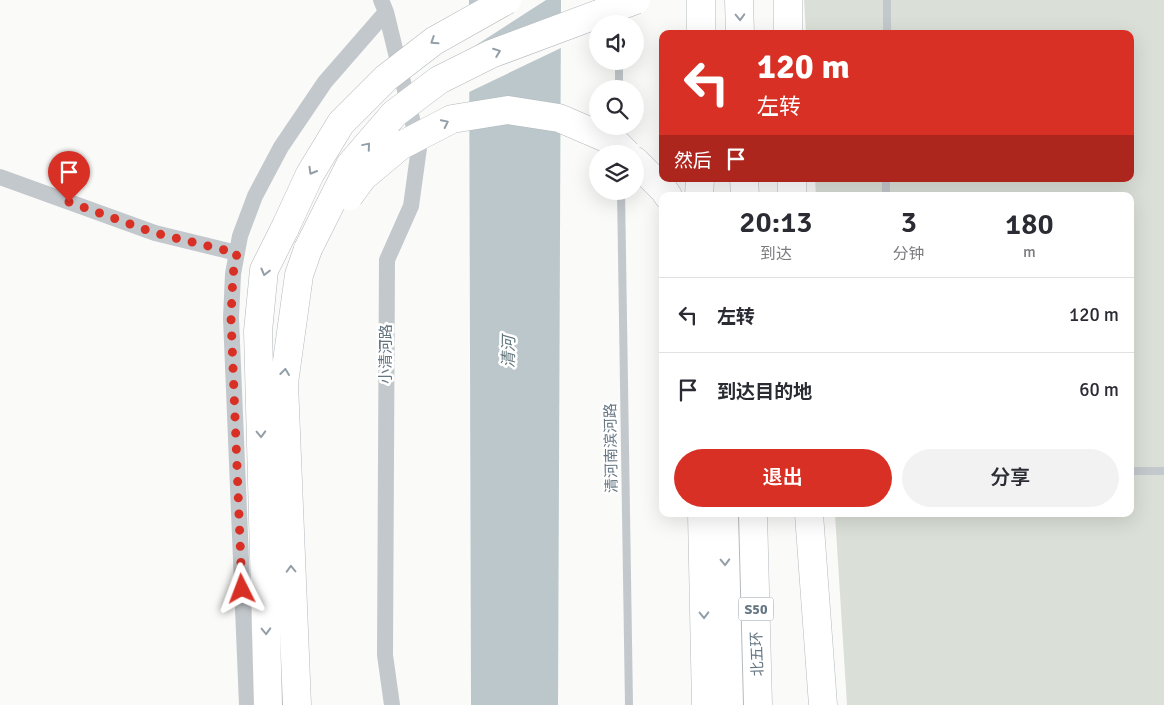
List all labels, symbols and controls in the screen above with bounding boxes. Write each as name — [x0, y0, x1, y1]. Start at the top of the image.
one-way arrow — [734, 13, 745, 21]
map controls — [589, 15, 644, 200]
button: sound — [589, 15, 644, 70]
one-way arrow — [431, 35, 440, 45]
text: 120 m — [757, 45, 850, 88]
one-way arrow — [492, 48, 500, 58]
icon: left — [674, 50, 739, 115]
button: search — [589, 80, 644, 135]
text: 左转 — [757, 93, 801, 120]
one-way arrow — [440, 119, 449, 129]
one-way arrow — [361, 143, 369, 152]
button: layers — [589, 145, 644, 200]
icon: arrive — [722, 145, 750, 173]
text: 然后 — [674, 149, 712, 173]
pin — [48, 151, 90, 202]
icon: arrive — [55, 158, 83, 186]
one-way arrow — [309, 165, 319, 174]
text: 20:13 — [739, 204, 813, 241]
text: 3 — [901, 204, 917, 241]
text: 180 — [1005, 206, 1054, 243]
text: m — [1023, 242, 1036, 262]
text: 到达 — [760, 244, 792, 264]
text: 分钟 — [893, 244, 925, 264]
one-way arrow — [260, 268, 271, 276]
icon: left — [674, 301, 702, 329]
text: 120 m — [1069, 303, 1119, 327]
text: 左转 — [717, 305, 755, 329]
street label: 小清河路 — [377, 324, 395, 384]
water label: 清河 — [499, 333, 519, 368]
one-way arrow — [279, 367, 290, 375]
icon: arrive — [674, 376, 702, 404]
text: 60 m — [1079, 378, 1119, 402]
text: 到达目的地 — [717, 380, 812, 404]
street label: 清河南滨河路 — [601, 403, 621, 493]
one-way arrow — [255, 430, 266, 438]
button: 退出 — [674, 449, 892, 507]
button: 分享 — [902, 449, 1119, 507]
one-way arrow — [720, 559, 730, 567]
position arrow — [215, 562, 267, 614]
one-way arrow — [286, 565, 297, 573]
road number: S50 — [738, 598, 774, 620]
one-way arrow — [699, 612, 709, 619]
one-way arrow — [261, 628, 271, 636]
street label: 北五环 — [747, 631, 767, 677]

